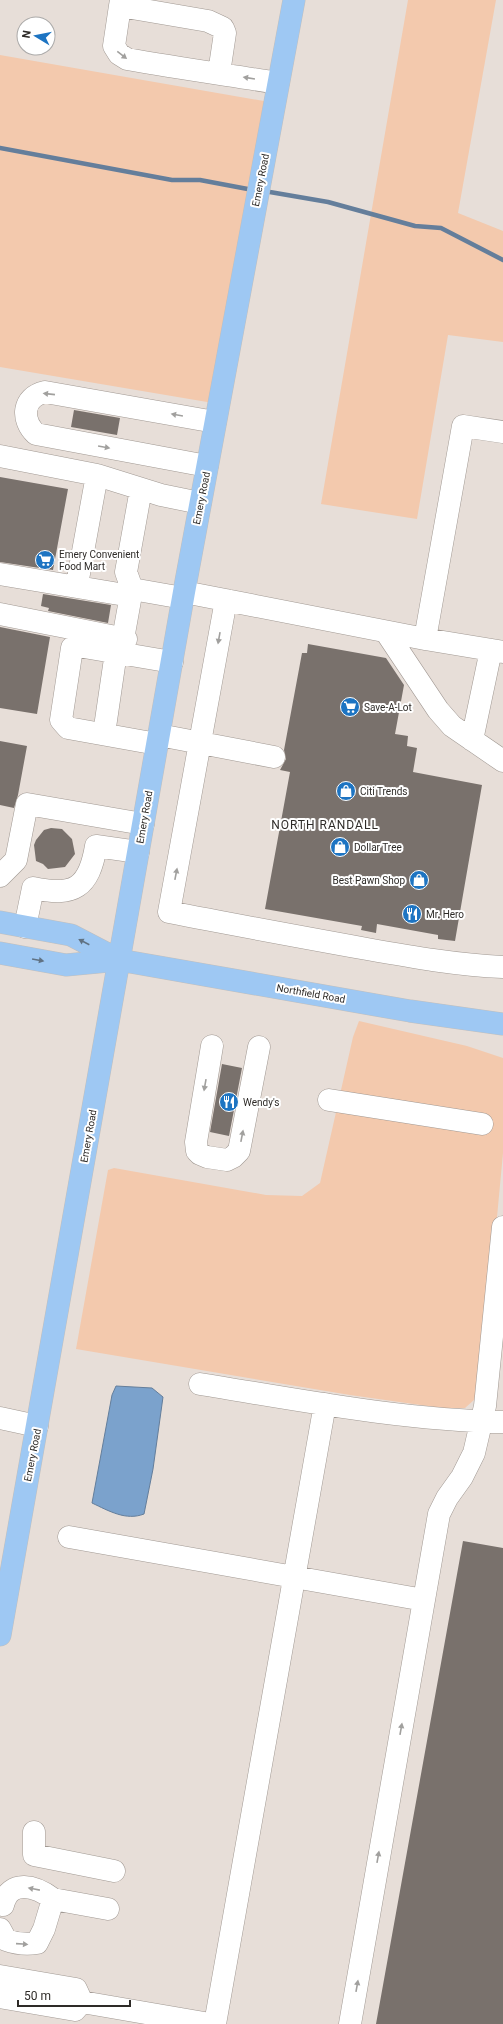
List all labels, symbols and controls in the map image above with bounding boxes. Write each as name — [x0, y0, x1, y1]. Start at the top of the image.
north arrow — [16, 16, 56, 56]
text: N — [20, 29, 34, 39]
one-way arrow — [117, 51, 128, 59]
one-way arrow — [243, 75, 255, 81]
street label: Emery Road — [250, 153, 271, 207]
one-way arrow — [43, 390, 55, 397]
one-way arrow — [171, 412, 183, 418]
one-way arrow — [98, 444, 110, 450]
street label: Emery Road — [191, 471, 212, 525]
supermarket icon: Emery Convenient Food Mart — [34, 549, 56, 571]
place label: Emery Convenient Food Mart — [59, 549, 139, 572]
one-way arrow — [216, 632, 222, 644]
supermarket icon: Save-A-Lot — [339, 696, 361, 718]
place label: Save-A-Lot — [364, 702, 412, 713]
shop icon: Citi Trends — [335, 780, 357, 802]
place label: Citi Trends — [360, 786, 407, 797]
street label: Emery Road — [134, 790, 155, 844]
district label: NORTH RANDALL — [271, 818, 379, 832]
shop icon: Dollar Tree — [329, 836, 351, 858]
place label: Dollar Tree — [354, 842, 402, 853]
one-way arrow — [174, 867, 180, 880]
shop icon: Best Pawn Shop — [408, 869, 430, 891]
place label: Best Pawn Shop — [333, 875, 405, 886]
restaurant icon: Mr. Hero — [401, 903, 423, 925]
place label: Mr. Hero — [426, 909, 464, 920]
one-way arrow — [79, 939, 90, 945]
one-way arrow — [32, 957, 44, 963]
street label: Northfield Road — [276, 982, 346, 1005]
one-way arrow — [202, 1079, 208, 1091]
restaurant icon: Wendy's — [218, 1091, 240, 1113]
place label: Wendy's — [243, 1097, 280, 1108]
street label: Emery Road — [78, 1109, 99, 1163]
one-way arrow — [239, 1130, 245, 1142]
street label: Emery Road — [22, 1428, 43, 1482]
one-way arrow — [398, 1723, 404, 1735]
one-way arrow — [376, 1851, 382, 1864]
one-way arrow — [28, 1886, 40, 1892]
one-way arrow — [16, 1940, 29, 1947]
one-way arrow — [354, 1979, 360, 1992]
scale bar — [18, 1982, 130, 2008]
text: 50 m — [24, 1989, 51, 2003]

